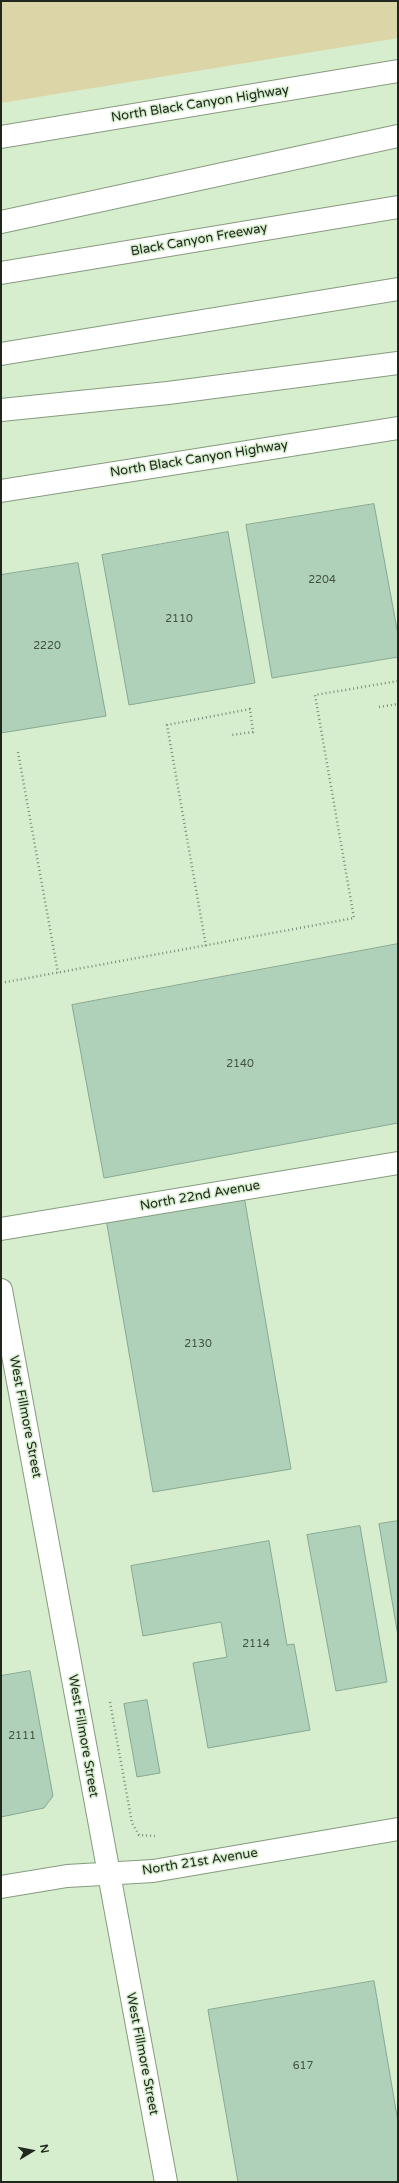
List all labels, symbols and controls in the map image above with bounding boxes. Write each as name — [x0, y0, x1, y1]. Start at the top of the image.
street label: North Black Canyon Highway — [110, 82, 290, 126]
street label: Black Canyon Freeway — [129, 220, 269, 260]
street label: North Black Canyon Highway — [109, 437, 289, 481]
house number: 2204 — [308, 573, 336, 587]
house number: 2110 — [165, 612, 193, 626]
house number: 2220 — [33, 639, 61, 653]
house number: 2140 — [226, 1057, 254, 1071]
street label: North 22nd Avenue — [139, 1178, 261, 1214]
house number: 2130 — [184, 1337, 212, 1351]
street label: West Fillmore Street — [5, 1354, 45, 1480]
house number: 2114 — [242, 1637, 270, 1651]
street label: West Fillmore Street — [65, 1673, 101, 1799]
house number: 2111 — [8, 1729, 36, 1743]
street label: North 21st Avenue — [141, 1845, 259, 1879]
street label: West Fillmore Street — [122, 1991, 162, 2117]
house number: 617 — [293, 2059, 313, 2073]
north arrow — [12, 2131, 52, 2171]
text: N — [37, 2143, 51, 2154]

